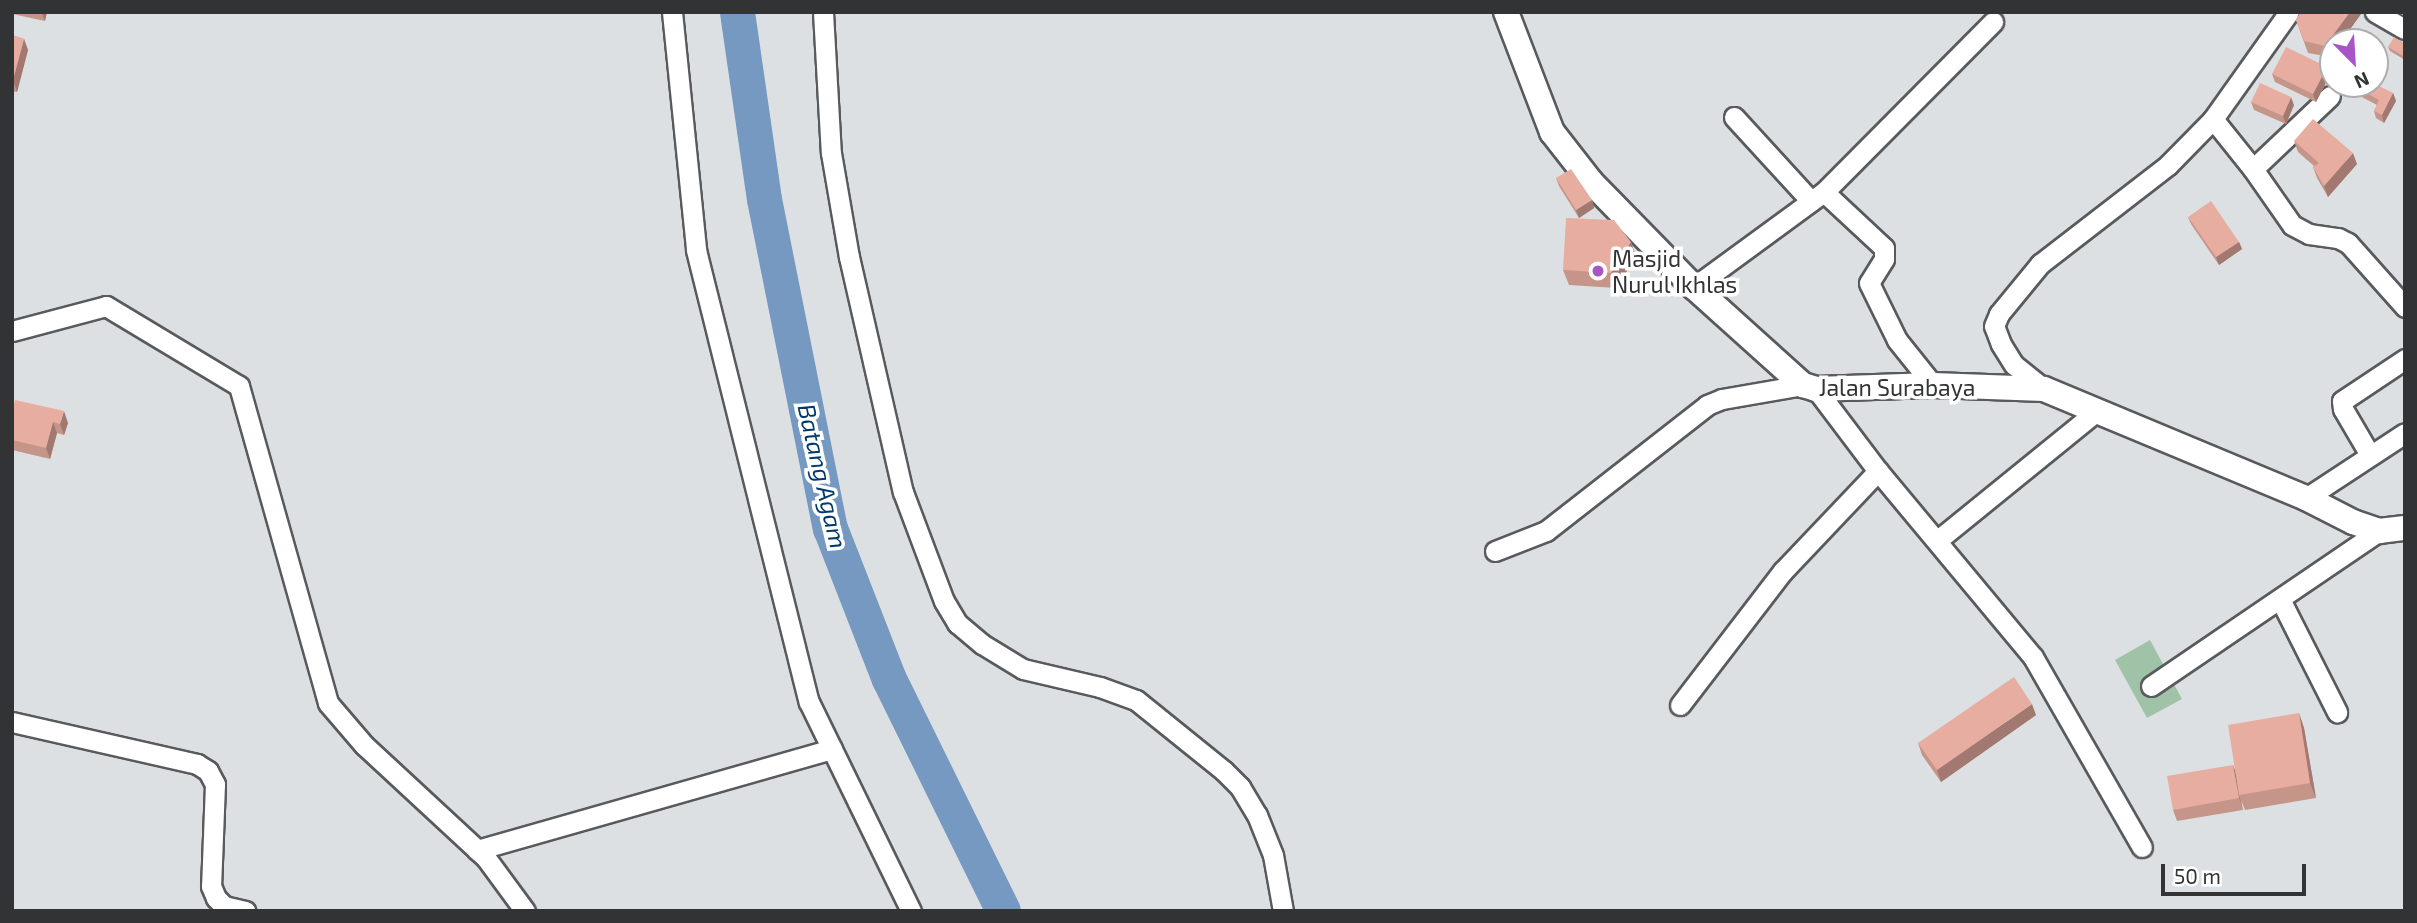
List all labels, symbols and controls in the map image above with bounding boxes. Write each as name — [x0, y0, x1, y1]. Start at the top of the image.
north arrow — [2319, 28, 2389, 98]
text: N — [2351, 68, 2373, 94]
place label: Masjid Nurul Ikhlas — [1612, 244, 1738, 298]
marker: Masjid Nurul Ikhlas — [1590, 263, 1606, 279]
street label: Jalan Surabaya — [1819, 373, 1975, 401]
water label: Batang Agam — [792, 401, 854, 551]
scale bar — [2165, 850, 2310, 894]
text: 50 m — [2174, 863, 2221, 888]

